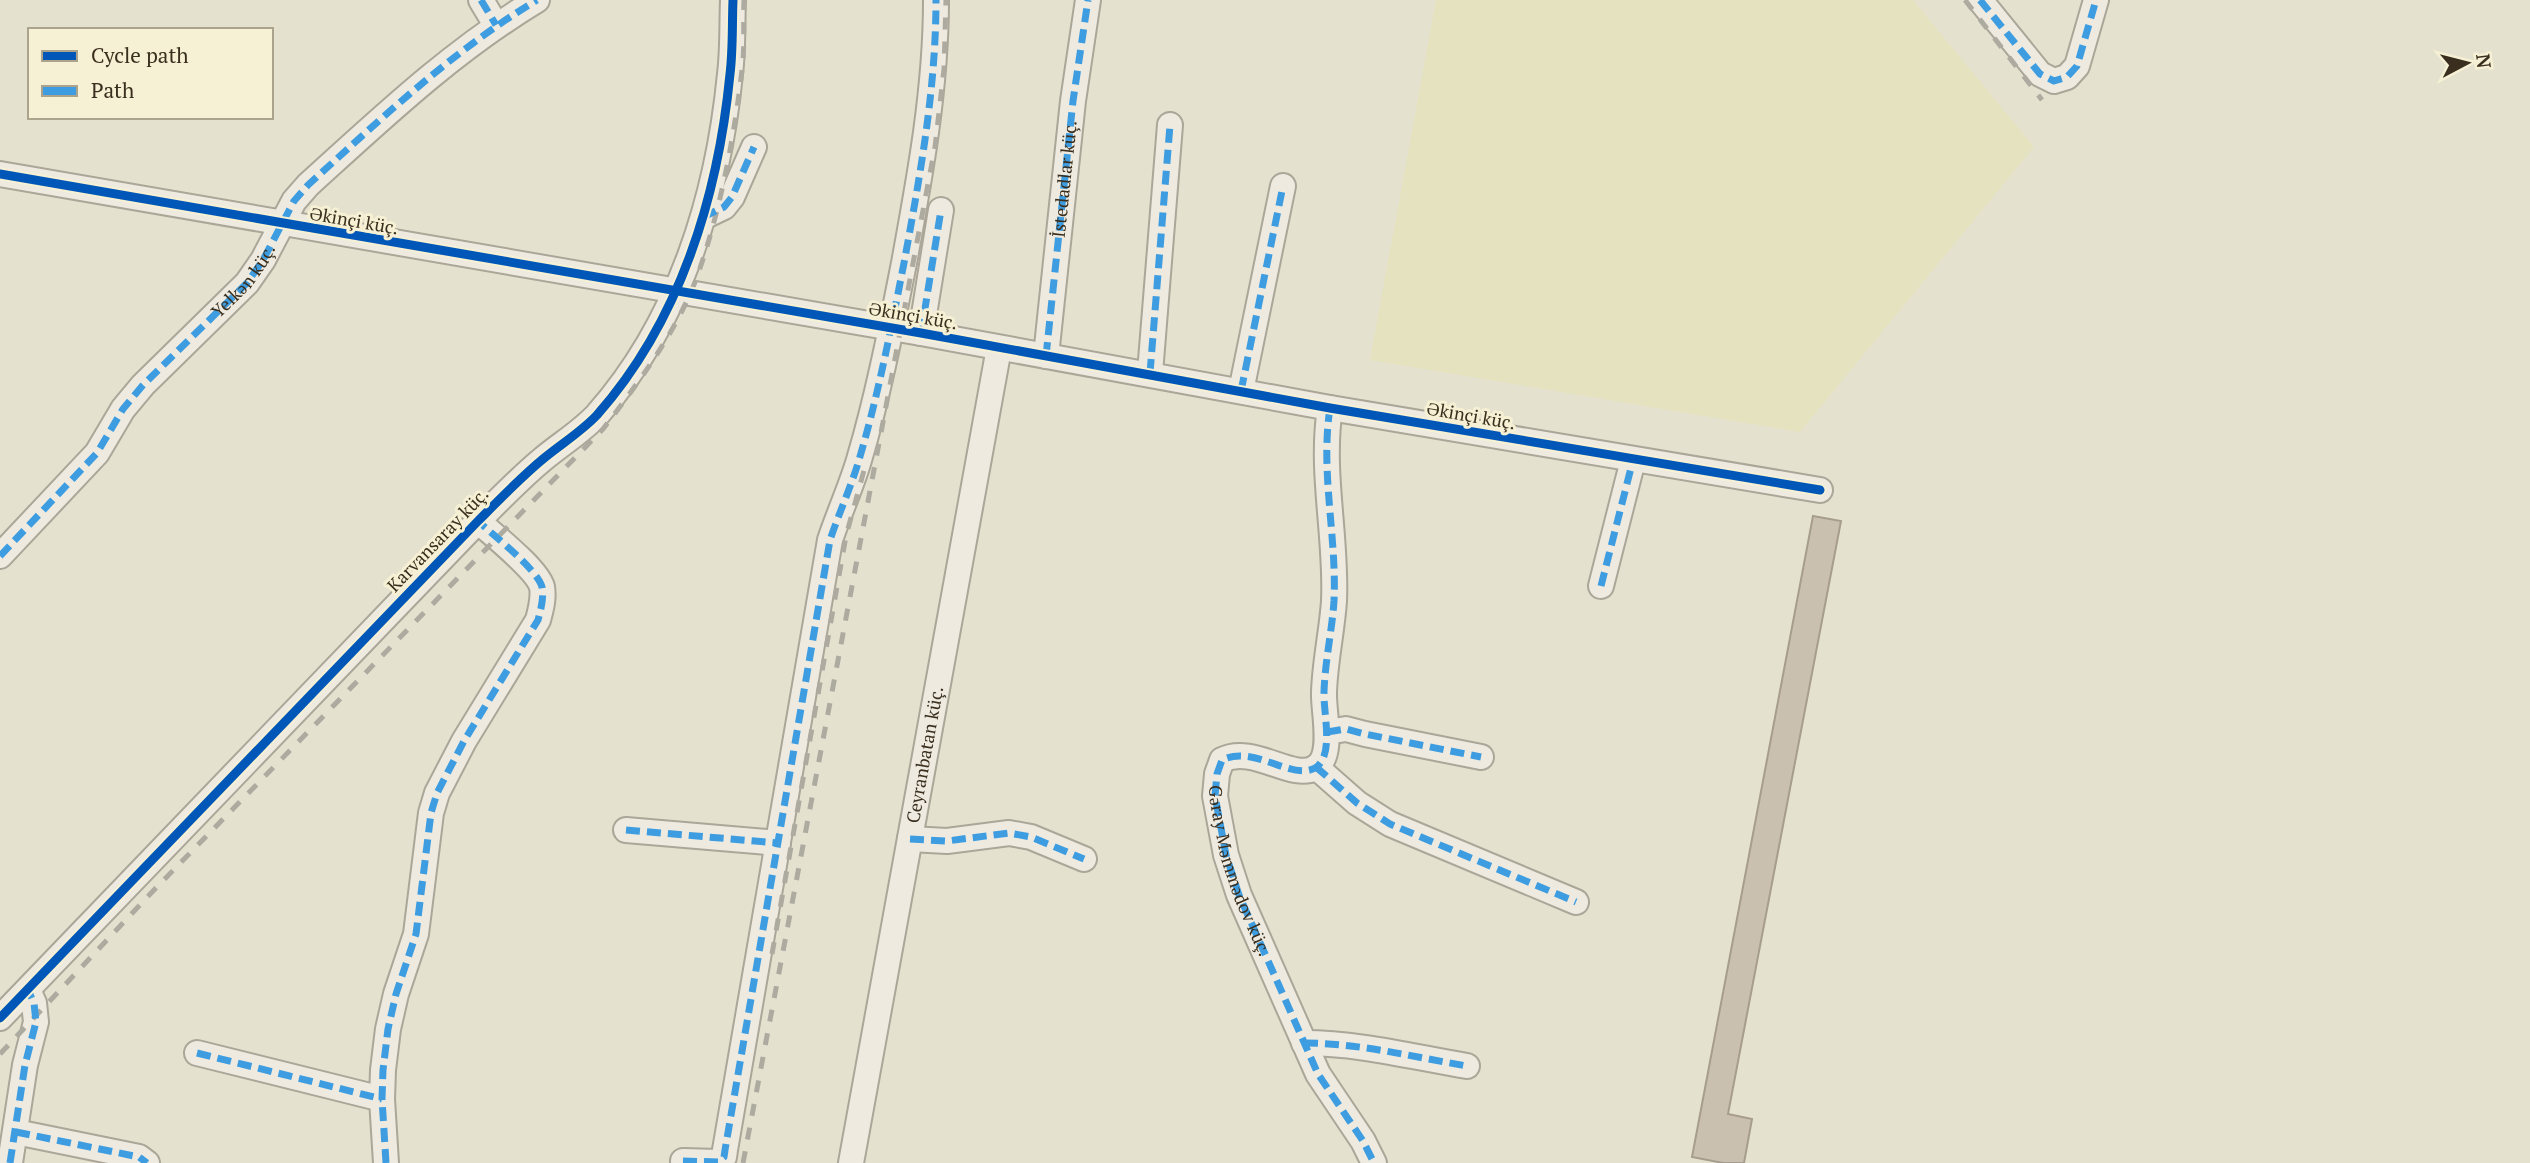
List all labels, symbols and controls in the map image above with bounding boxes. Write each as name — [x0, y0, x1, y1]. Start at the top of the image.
legend — [28, 28, 273, 119]
north arrow — [2432, 28, 2502, 98]
text: Cycle path — [91, 41, 189, 69]
text: N — [2471, 52, 2498, 70]
text: Path — [91, 76, 134, 104]
street label: İstedadlar küç. — [1046, 119, 1082, 239]
street label: Əkinçi küç. — [308, 200, 400, 240]
street label: Yelkən küç. — [205, 239, 280, 323]
street label: Əkinçi küç. — [867, 295, 959, 335]
street label: Əkinçi küç. — [1425, 395, 1517, 435]
street label: Karvansaray küç. — [381, 482, 493, 597]
street label: Ceyranbatan küç. — [900, 684, 948, 825]
street label: Gəray Məmmədov küç. — [1204, 784, 1277, 960]

